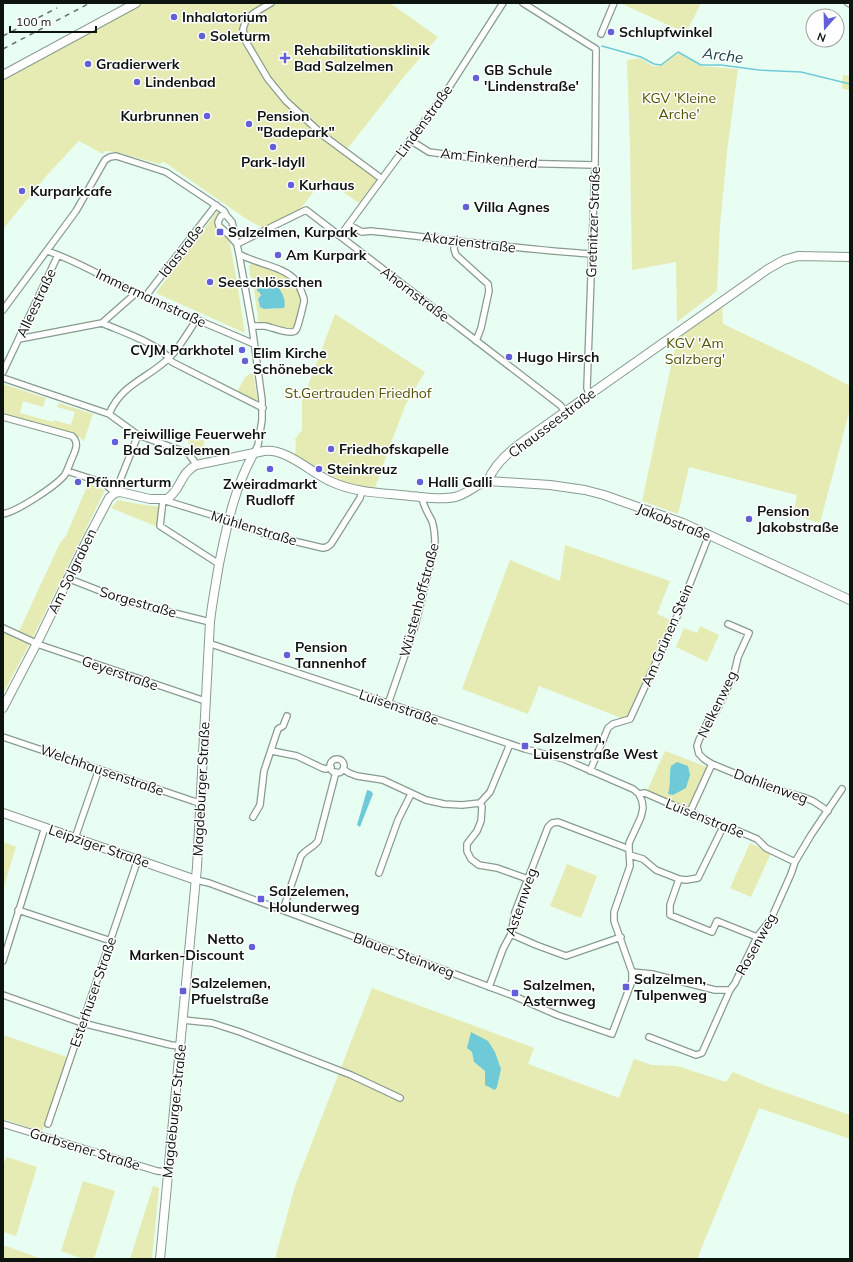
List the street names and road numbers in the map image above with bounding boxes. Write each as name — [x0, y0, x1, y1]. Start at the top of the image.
street label: Lindenstraße — [392, 81, 456, 161]
street label: Am Finkenherd — [439, 144, 539, 172]
street label: Gretnitzer Straße — [582, 166, 604, 278]
street label: Idastraße — [155, 221, 207, 281]
street label: Akazienstraße — [421, 227, 517, 257]
street label: Ahornstraße — [377, 262, 453, 326]
street label: Immermannstraße — [93, 265, 209, 331]
street label: Alleestraße — [12, 266, 60, 340]
street label: Chausseestraße — [505, 384, 599, 462]
street label: Jakobstraße — [634, 499, 714, 545]
street label: Mühlenstraße — [209, 506, 299, 550]
street label: Am Solgraben — [44, 526, 100, 616]
street label: Wüstenhoffstraße — [395, 541, 443, 659]
street label: Am Grünen Stein — [637, 581, 697, 689]
street label: Sorgestraße — [97, 582, 179, 622]
street label: Geyerstraße — [80, 652, 160, 694]
street label: Nelkenweg — [693, 668, 741, 740]
street label: Luisenstraße — [357, 685, 441, 729]
street label: Magdeburger Straße — [188, 721, 214, 857]
street label: Welchhausenstraße — [38, 740, 166, 800]
street label: Dahlienweg — [731, 764, 811, 808]
street label: Luisenstraße — [663, 794, 747, 842]
street label: Leipziger Straße — [46, 820, 152, 872]
street label: Asternweg — [501, 866, 541, 938]
street label: Rosenweg — [732, 910, 780, 978]
street label: Blauer Steinweg — [351, 928, 457, 982]
street label: Esterhuser Straße — [66, 934, 120, 1050]
street label: Magdeburger Straße — [158, 1043, 190, 1179]
street label: Garbsener Straße — [28, 1124, 142, 1174]

